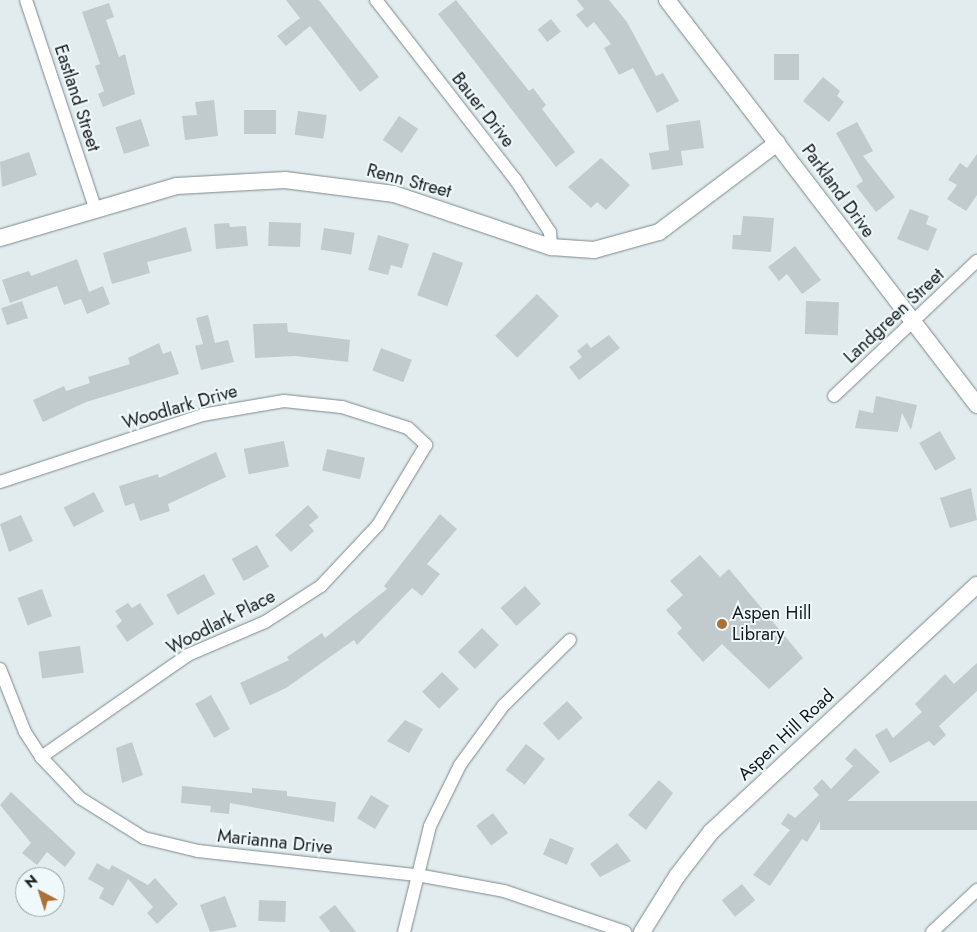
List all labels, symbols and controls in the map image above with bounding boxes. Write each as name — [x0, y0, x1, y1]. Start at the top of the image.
street label: Eastland Street — [50, 42, 104, 154]
street label: Bauer Drive — [447, 68, 519, 152]
street label: Parkland Drive — [797, 140, 879, 242]
street label: Renn Street — [364, 159, 454, 203]
street label: Landgreen Street — [839, 264, 949, 368]
street label: Woodlark Drive — [120, 380, 240, 434]
street label: Woodlark Place — [163, 585, 279, 659]
place label: Aspen Hill Library — [732, 603, 811, 646]
marker: Aspen Hill Library — [716, 618, 728, 630]
street label: Aspen Hill Road — [733, 685, 839, 785]
street label: Marianna Drive — [216, 825, 334, 859]
north arrow — [15, 867, 65, 917]
text: N — [20, 870, 42, 893]

